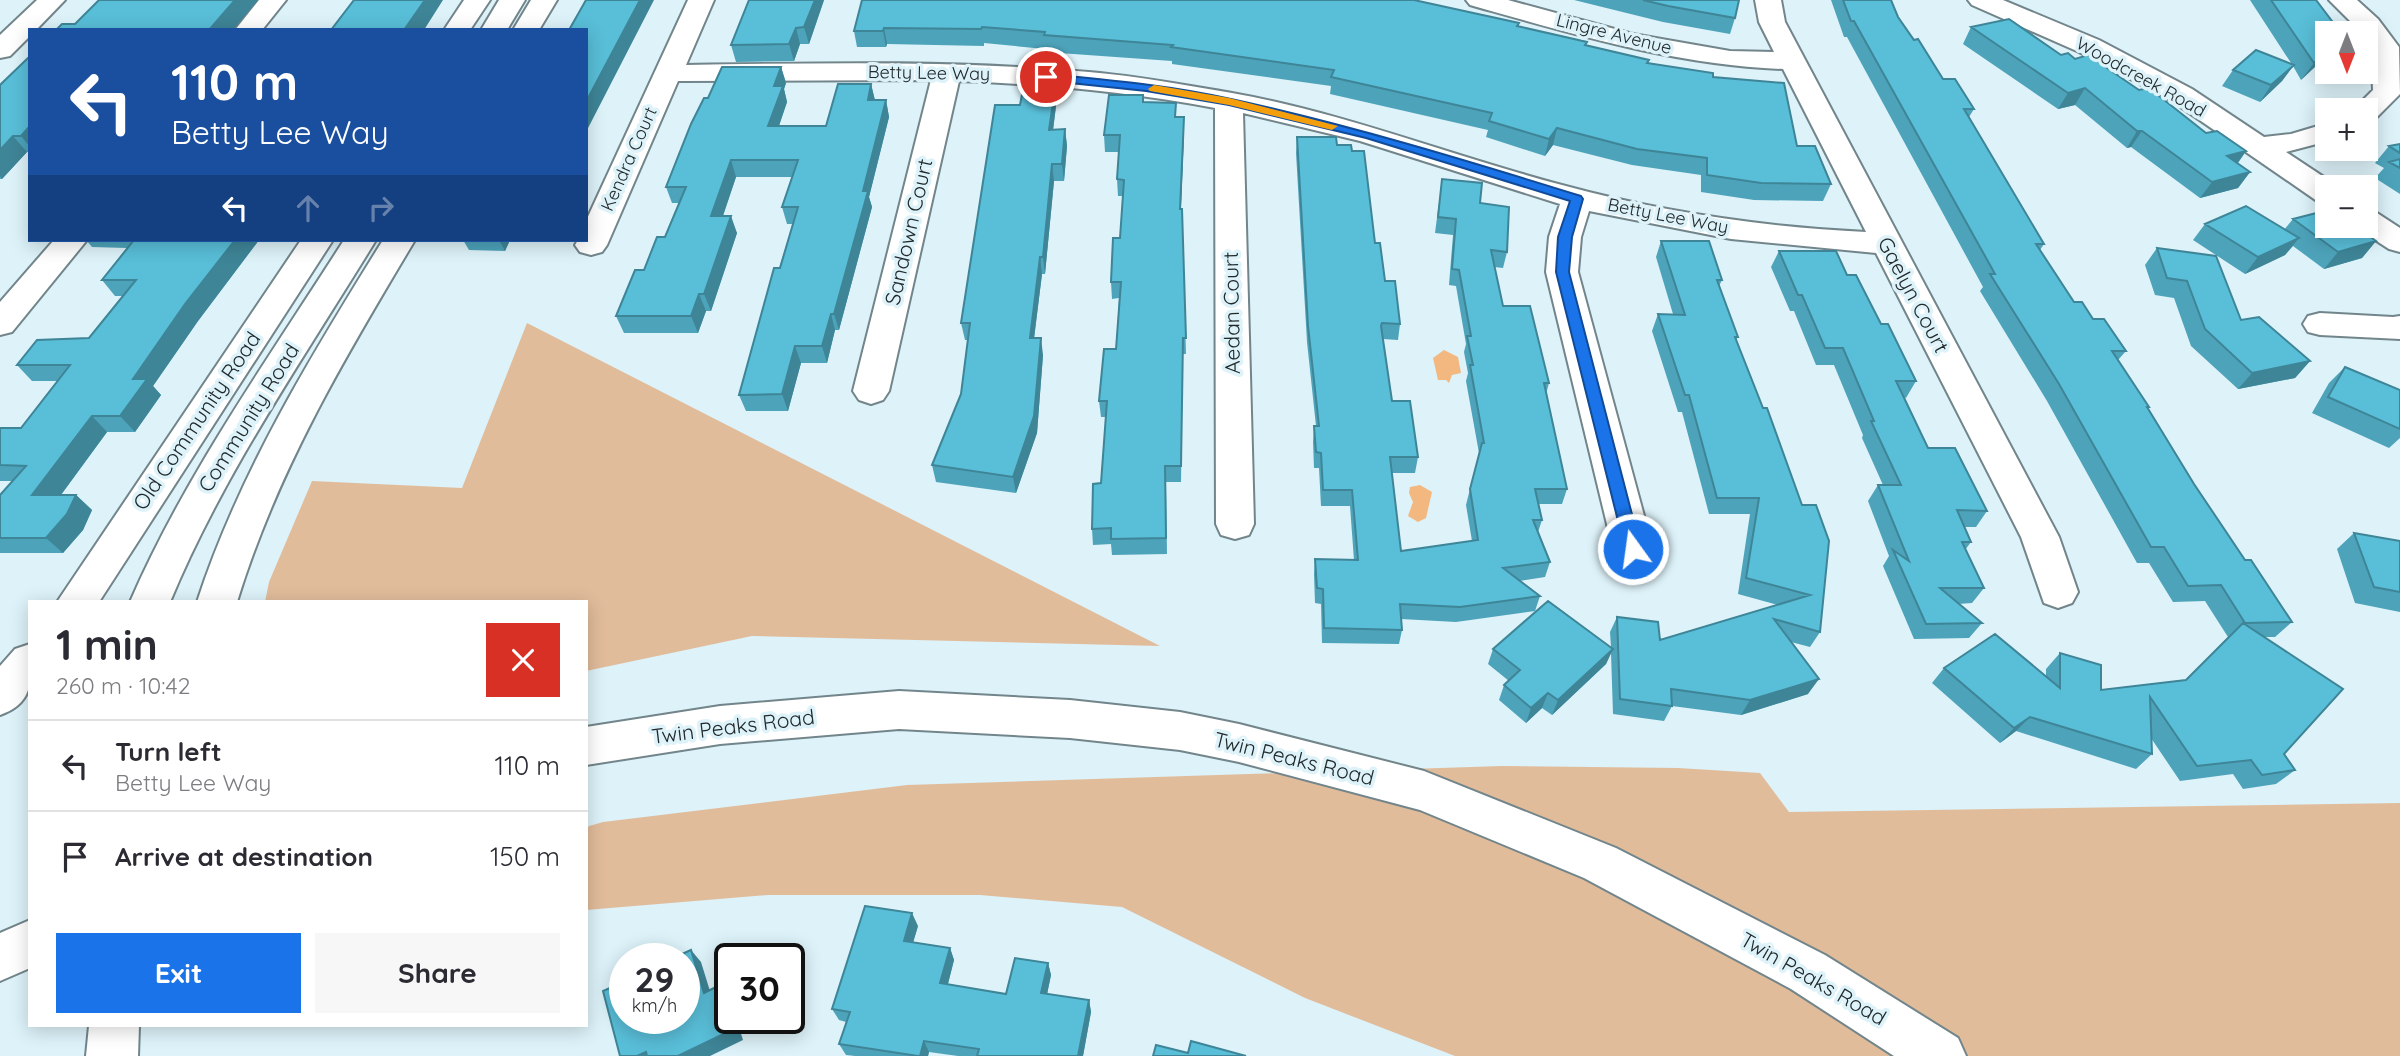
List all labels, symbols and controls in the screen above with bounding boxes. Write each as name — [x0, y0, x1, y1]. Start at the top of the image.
street label: Lingre Avenue — [1554, 8, 1674, 59]
north arrow — [2315, 21, 2378, 84]
map controls — [2315, 21, 2378, 238]
street label: Woodcreek Road — [2072, 31, 2210, 122]
pin — [1016, 47, 1076, 107]
text: 110 m — [171, 51, 298, 112]
icon: left — [56, 56, 147, 147]
icon: arrive — [1027, 58, 1065, 96]
street label: Betty Lee Way — [868, 60, 990, 85]
button: + — [2315, 98, 2378, 161]
street label: Kendra Court — [595, 103, 662, 214]
text: Betty Lee Way — [171, 112, 389, 152]
street label: Sandown Court — [879, 156, 937, 307]
button: − — [2315, 175, 2378, 238]
icon: left — [216, 189, 254, 227]
icon: ahead — [289, 189, 327, 227]
icon: right — [362, 189, 400, 227]
street label: Betty Lee Way — [1606, 193, 1730, 238]
street label: Gaelyn Court — [1873, 232, 1955, 357]
street label: Aedan Court — [1217, 252, 1245, 374]
street label: Old Community Road — [127, 326, 265, 514]
street label: Community Road — [192, 338, 304, 497]
position arrow — [1596, 512, 1670, 586]
text: 1 min — [56, 618, 158, 671]
button: close — [486, 623, 560, 697]
text: 260 m · 10:42 — [56, 671, 190, 700]
street label: Twin Peaks Road — [650, 703, 816, 749]
street label: Twin Peaks Road — [1211, 726, 1377, 790]
text: Turn left — [115, 735, 222, 768]
icon: left — [56, 747, 94, 785]
text: 110 m — [494, 749, 560, 782]
text: Betty Lee Way — [115, 768, 271, 797]
icon: arrive — [56, 838, 94, 876]
text: Arrive at destination — [115, 840, 373, 873]
text: 150 m — [490, 840, 560, 873]
street label: Twin Peaks Road — [1736, 926, 1891, 1030]
button: Exit — [56, 933, 301, 1013]
button: Share — [315, 933, 560, 1013]
speed limit sign: 30 — [714, 943, 805, 1034]
text: 29 — [635, 957, 674, 1001]
text: km/h — [632, 994, 677, 1017]

